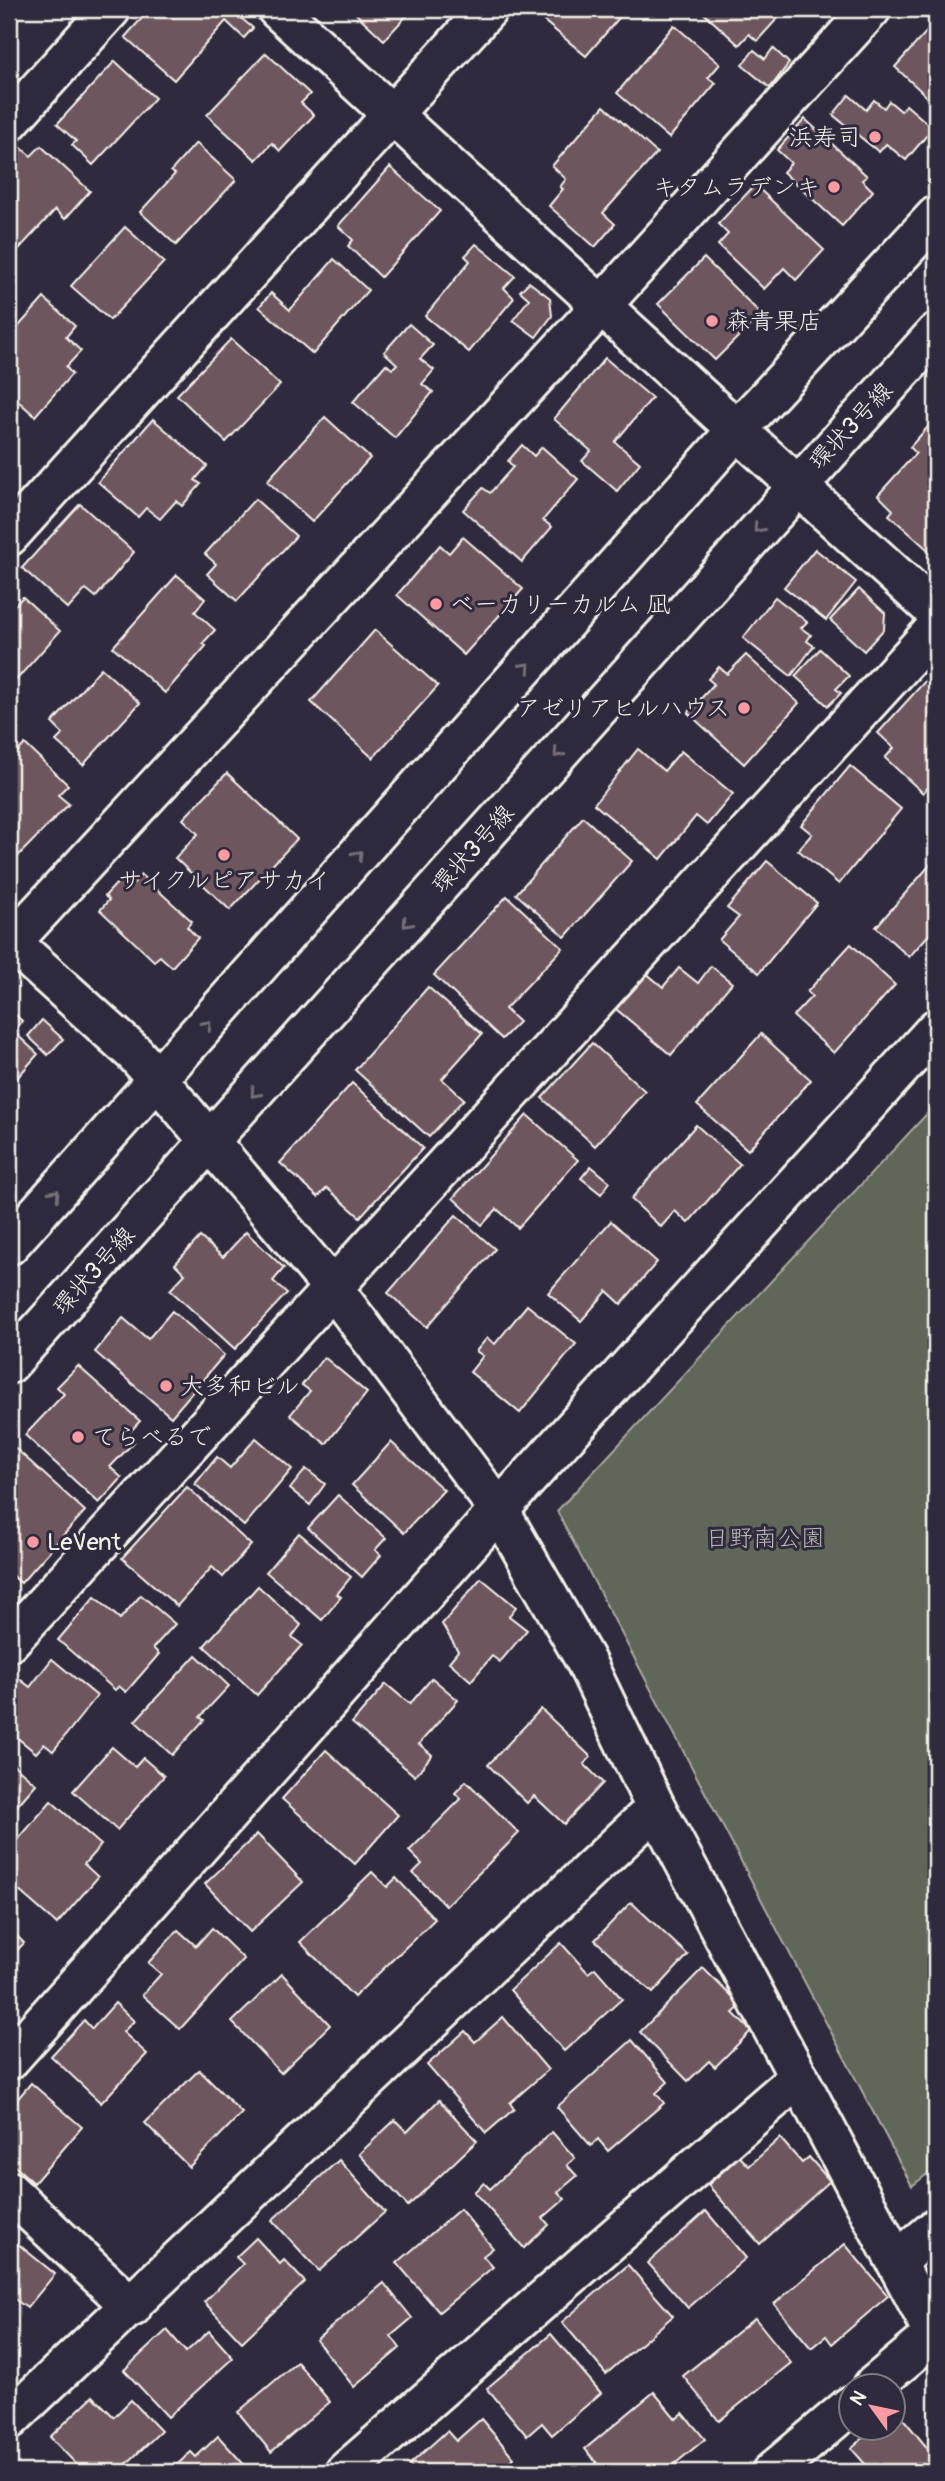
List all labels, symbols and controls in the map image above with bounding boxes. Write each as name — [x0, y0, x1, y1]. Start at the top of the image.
place label: 浜寿司 — [789, 123, 861, 152]
marker: 浜寿司 — [867, 129, 883, 145]
place label: キタムラデンキ — [652, 173, 820, 202]
marker: キタムラデンキ — [826, 179, 842, 195]
place label: 森青果店 — [726, 307, 822, 336]
marker: 森青果店 — [704, 313, 720, 329]
street label: 環状3号線 — [803, 376, 899, 476]
one-way arrow — [754, 520, 766, 533]
place label: ベーカリーカルム 凪 — [450, 590, 670, 619]
marker: ベーカリーカルム 凪 — [428, 596, 444, 612]
one-way arrow — [518, 662, 530, 675]
place label: アゼリアヒルハウス — [516, 694, 730, 723]
marker: アゼリアヒルハウス — [736, 700, 752, 716]
one-way arrow — [554, 745, 566, 758]
street label: 環状3号線 — [426, 799, 520, 899]
marker: サイクルピアサカイ — [216, 847, 232, 863]
one-way arrow — [350, 851, 362, 864]
place label: サイクルピアサカイ — [118, 866, 330, 895]
one-way arrow — [402, 915, 415, 928]
one-way arrow — [199, 1020, 211, 1033]
one-way arrow — [251, 1085, 263, 1098]
one-way arrow — [46, 1189, 59, 1202]
street label: 環状3号線 — [47, 1221, 141, 1321]
place label: 大多和ビル — [180, 1372, 300, 1401]
marker: 大多和ビル — [158, 1378, 174, 1394]
place label: てらべるで — [92, 1423, 211, 1452]
marker: てらべるで — [70, 1429, 86, 1445]
park label: 日野南公園 — [705, 1524, 825, 1553]
place label: LeVent — [47, 1528, 121, 1557]
marker: LeVent — [25, 1534, 41, 1550]
north arrow — [836, 2372, 906, 2442]
text: N — [845, 2386, 872, 2410]

